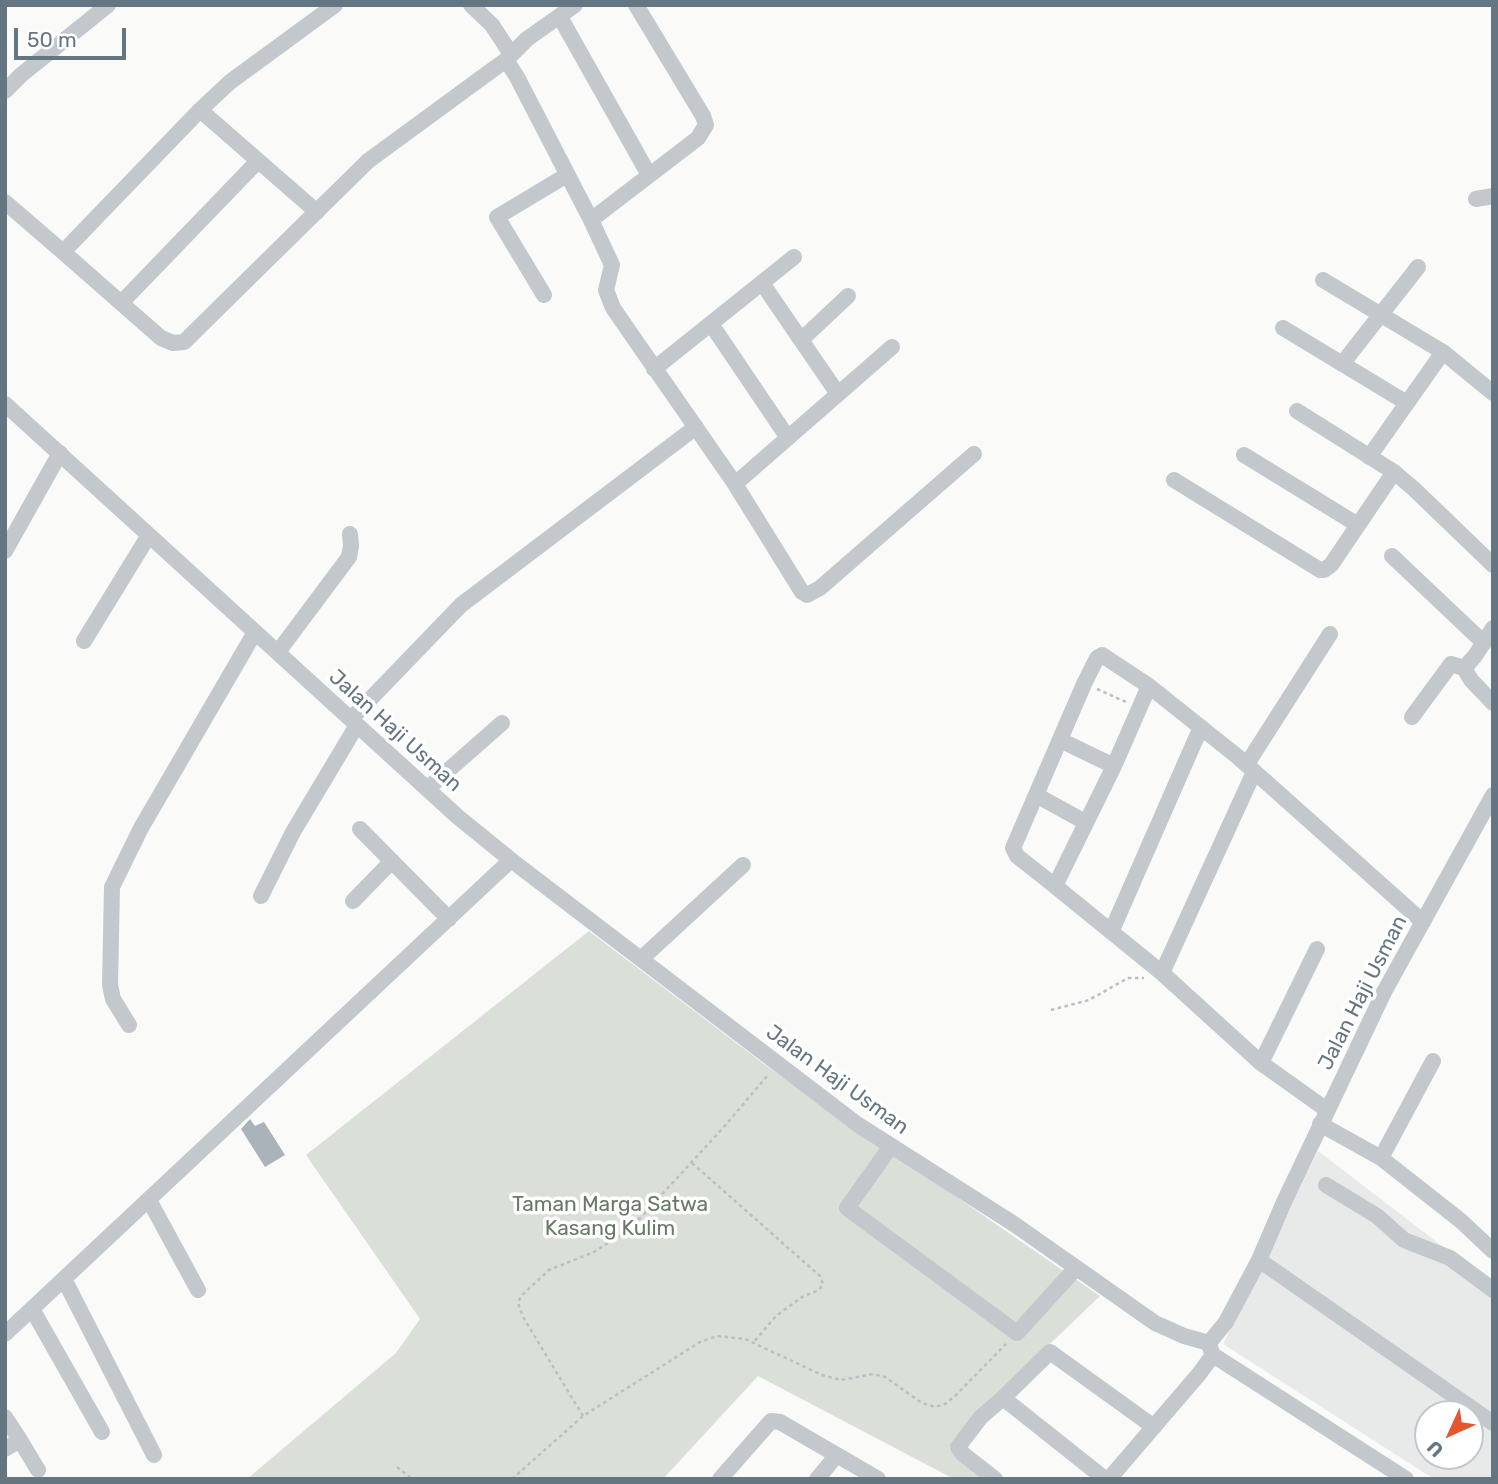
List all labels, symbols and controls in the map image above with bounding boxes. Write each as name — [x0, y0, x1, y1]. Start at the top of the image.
scale bar — [18, 14, 130, 58]
text: 50 m — [27, 27, 77, 52]
street label: Jalan Haji Usman — [323, 665, 467, 797]
street label: Jalan Haji Usman — [1313, 912, 1413, 1074]
street label: Jalan Haji Usman — [761, 1020, 913, 1140]
park label: Taman Marga Satwa Kasang Kulim — [512, 1192, 708, 1242]
north arrow — [1414, 1400, 1484, 1470]
text: U — [1422, 1436, 1448, 1462]

